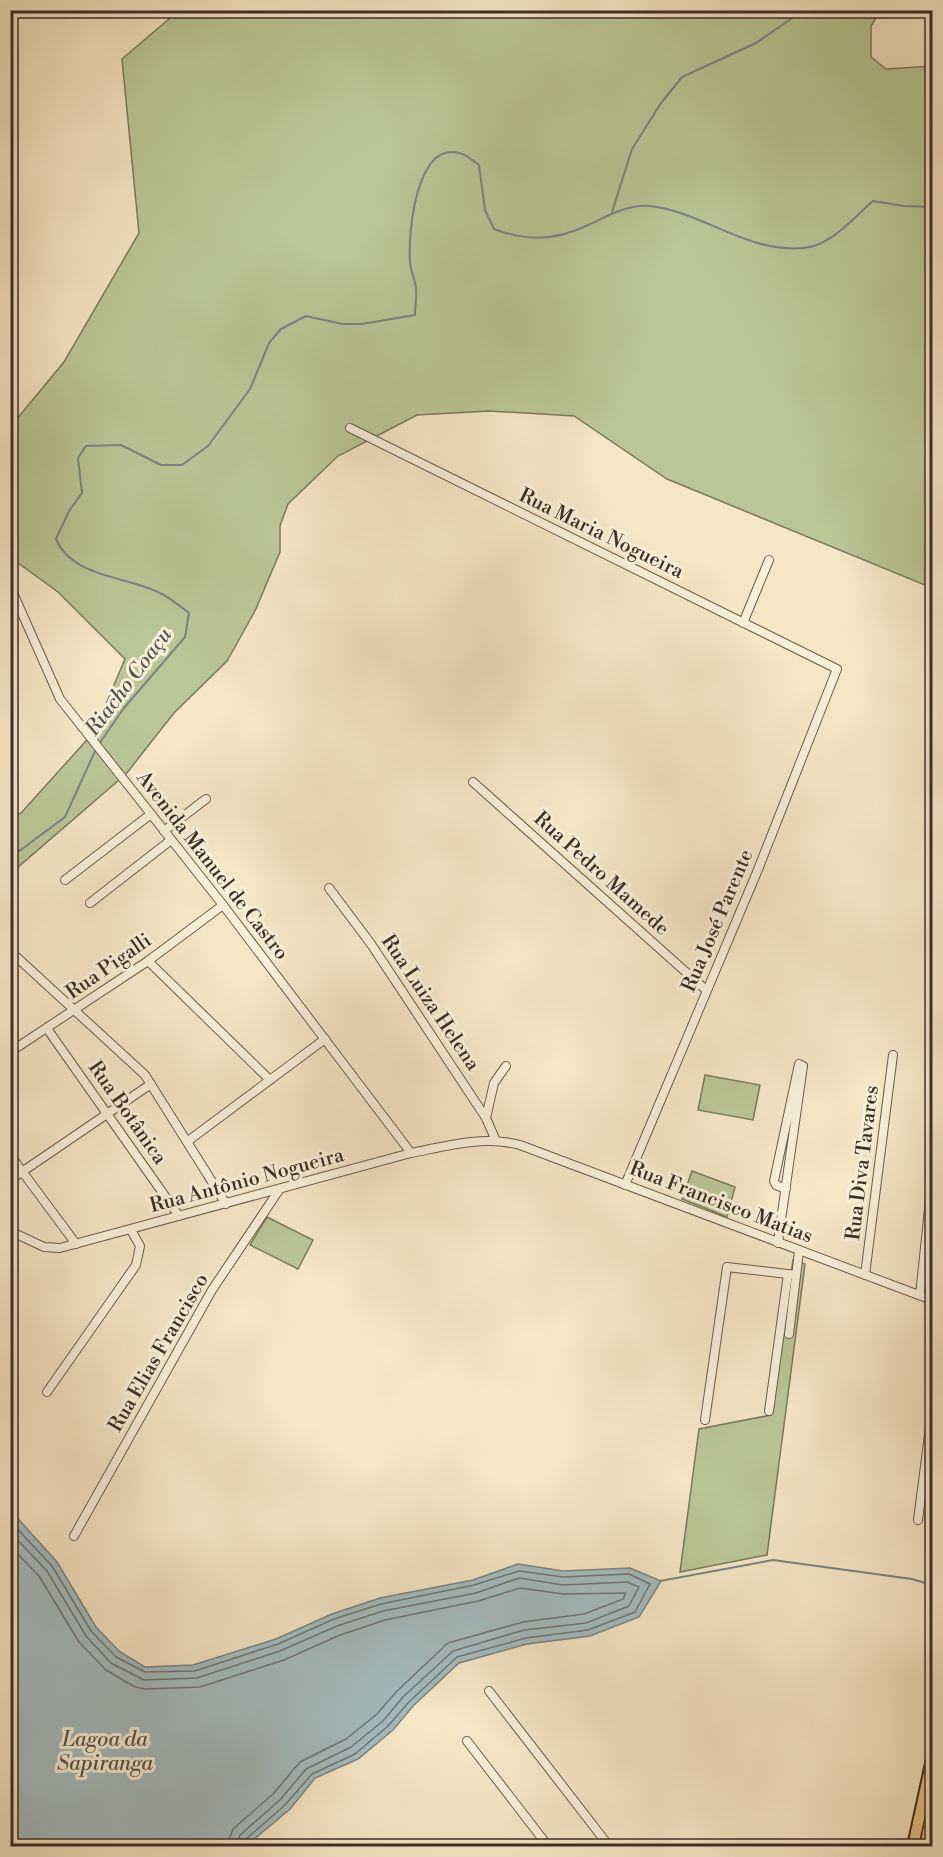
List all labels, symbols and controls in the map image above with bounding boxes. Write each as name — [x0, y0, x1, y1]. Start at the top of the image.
street label: Rua Maria Nogueira — [515, 483, 688, 585]
water label: Riacho Coaçu — [79, 623, 178, 742]
street label: Avenida Manuel de Castro — [130, 766, 294, 965]
street label: Rua Pedro Mamede — [528, 807, 674, 941]
street label: Rua José Parente — [677, 846, 759, 996]
street label: Rua Pigalli — [61, 928, 157, 1006]
street label: Rua Luiza Helena — [375, 930, 485, 1077]
street label: Rua Botânica — [82, 1056, 172, 1170]
street label: Rua Diva Tavares — [841, 1084, 885, 1242]
street label: Rua Antônio Nogueira — [147, 1143, 348, 1219]
street label: Rua Francisco Matias — [626, 1157, 816, 1249]
street label: Rua Elias Francisco — [103, 1269, 215, 1437]
water label: Lagoa da Sapiranga — [57, 1727, 153, 1777]

